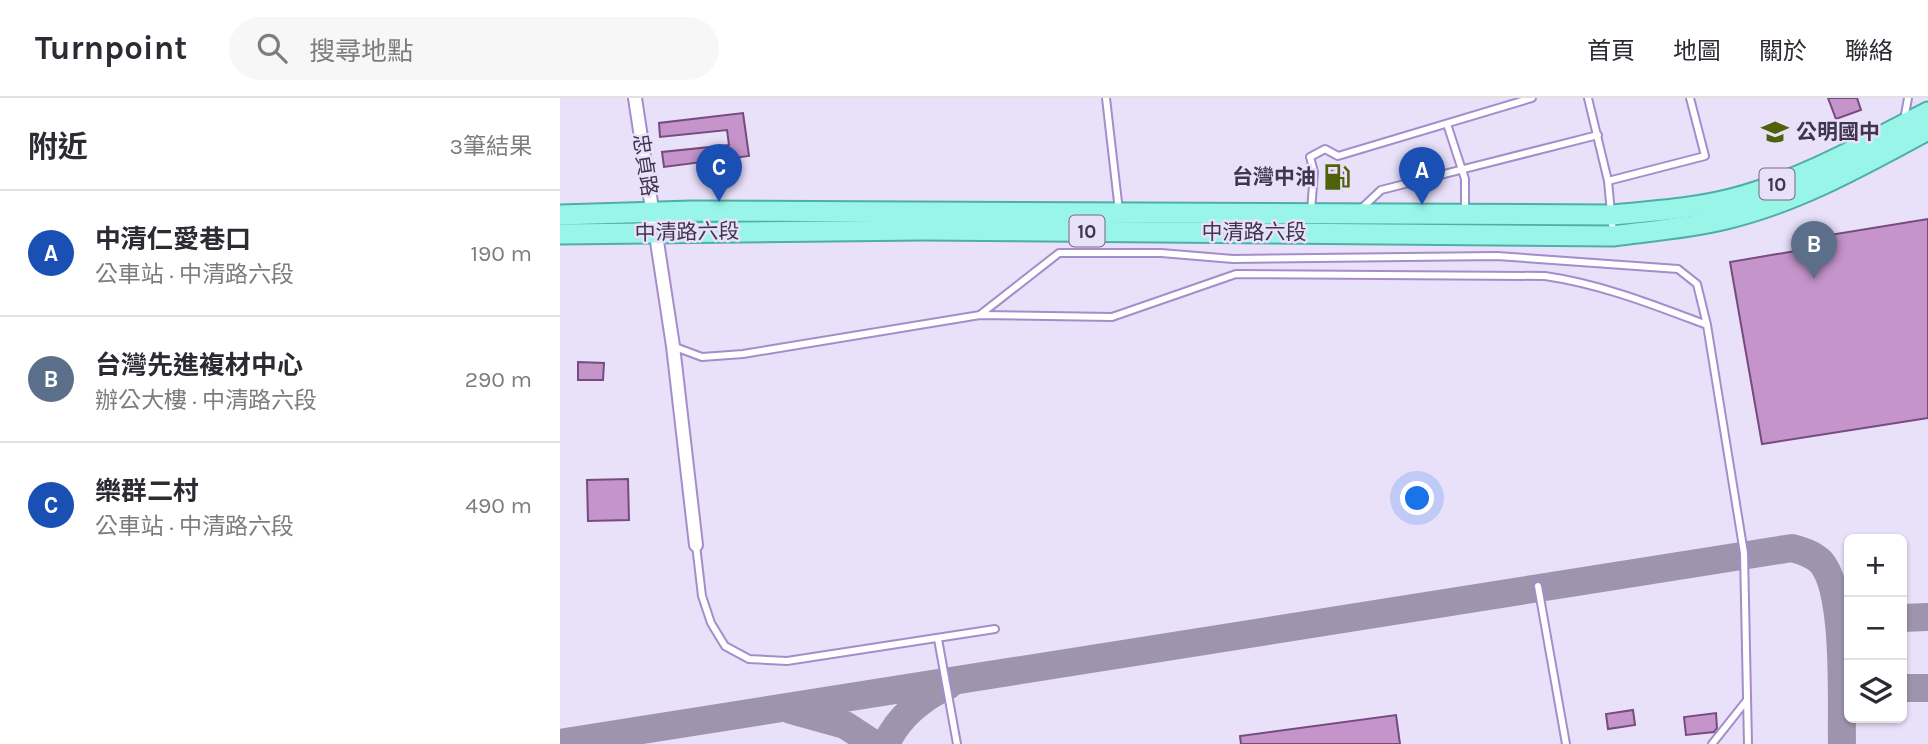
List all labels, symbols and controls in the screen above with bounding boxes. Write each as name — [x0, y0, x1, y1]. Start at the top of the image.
search box — [229, 17, 719, 80]
text: Turnpoint — [35, 29, 187, 67]
icon: search — [253, 29, 291, 67]
text: 搜尋地點 — [309, 36, 413, 67]
text: 首頁 — [1587, 37, 1635, 65]
text: 地圖 — [1673, 37, 1721, 65]
text: 關於 — [1759, 37, 1807, 65]
text: 聯絡 — [1845, 37, 1893, 65]
school or university icon: 公明國中 — [1760, 117, 1790, 147]
place label: 公明國中 — [1796, 120, 1880, 144]
text: 附近 — [28, 129, 88, 165]
street label: 忠貞路 — [628, 132, 662, 198]
text: 3筆結果 — [449, 133, 532, 160]
pin: C — [696, 144, 742, 202]
pin: A — [1399, 147, 1445, 205]
fuel station icon: 台灣中油 — [1322, 162, 1352, 192]
place label: 台灣中油 — [1232, 165, 1316, 189]
road number: 10 — [1760, 169, 1794, 200]
road number: 10 — [1070, 216, 1104, 246]
street label: 中清路六段 — [634, 219, 740, 245]
street label: 中清路六段 — [1202, 220, 1307, 244]
pin: B — [1791, 221, 1837, 279]
text: 中清仁愛巷口 — [95, 224, 251, 255]
text: A — [44, 240, 58, 267]
text: 190 m — [470, 240, 532, 267]
text: 公車站 · 中清路六段 — [95, 261, 294, 288]
text: 台灣先進複材中心 — [95, 350, 303, 381]
text: B — [44, 366, 58, 393]
text: 290 m — [465, 366, 532, 393]
text: 辦公大樓 · 中清路六段 — [95, 387, 317, 414]
text: 樂群二村 — [95, 476, 199, 507]
your location — [1400, 481, 1434, 515]
text: C — [44, 492, 58, 519]
text: 490 m — [465, 492, 532, 519]
text: 公車站 · 中清路六段 — [95, 513, 294, 540]
map controls — [1844, 534, 1907, 723]
button: + — [1844, 534, 1907, 597]
button: − — [1844, 597, 1907, 660]
button: layers — [1844, 660, 1907, 723]

